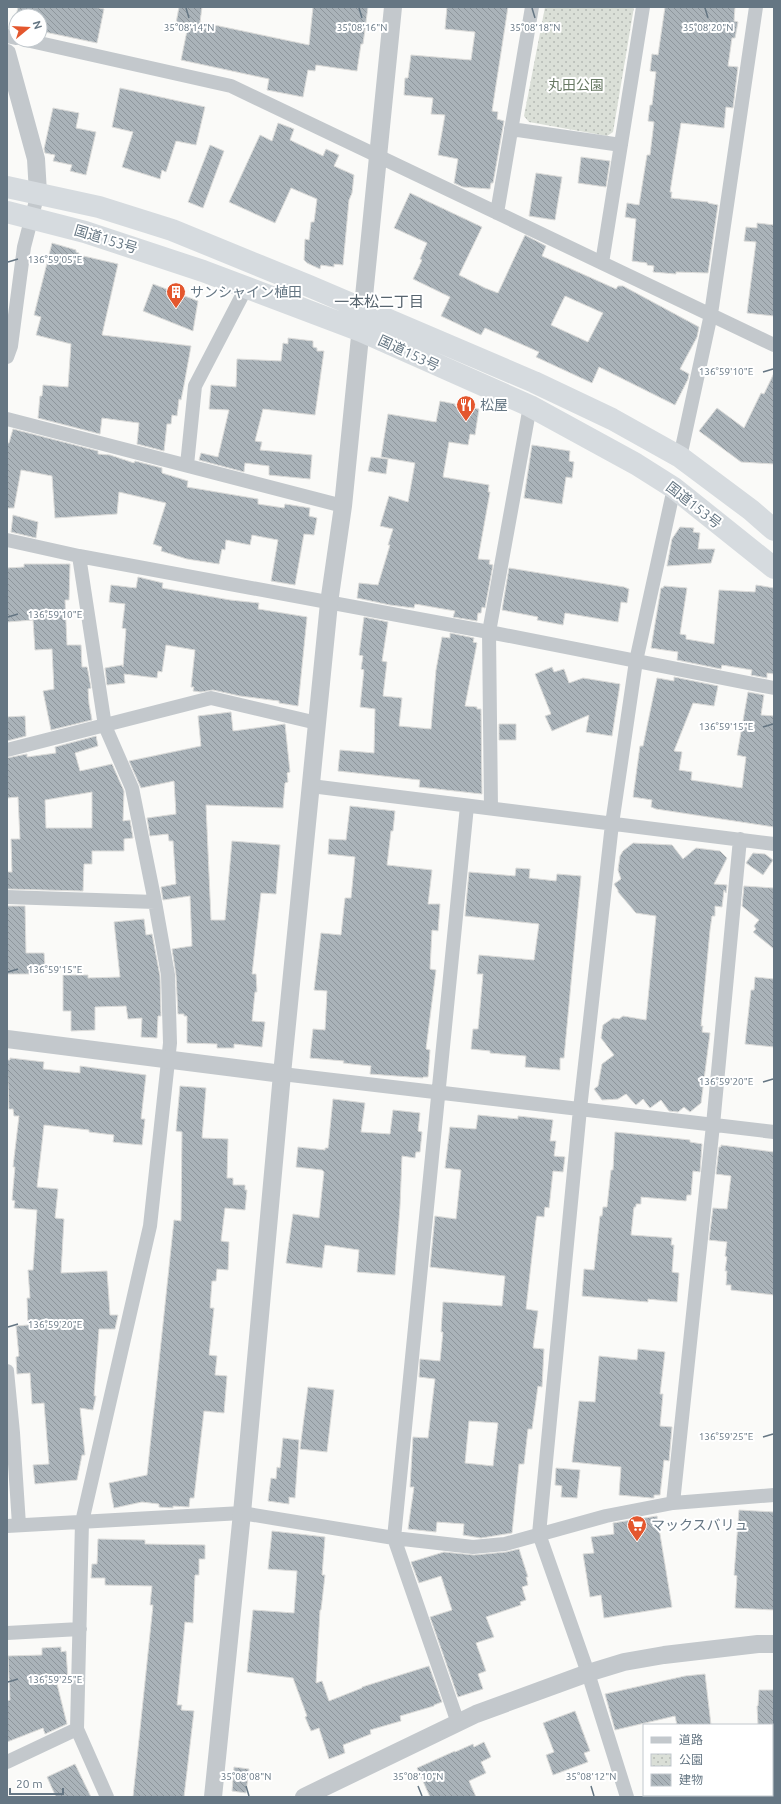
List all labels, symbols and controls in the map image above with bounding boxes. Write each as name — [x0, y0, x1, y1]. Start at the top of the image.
north arrow — [8, 8, 48, 48]
text: N — [31, 19, 44, 31]
text: 35°08'14"N — [164, 22, 214, 33]
text: 35°08'16"N — [337, 22, 387, 33]
text: 35°08'18"N — [510, 22, 560, 33]
text: 35°08'20"N — [683, 22, 733, 33]
park label: 丸田公園 — [548, 77, 604, 93]
street label: 国道153号 — [72, 222, 140, 256]
text: 136°59'05"E — [28, 254, 83, 265]
building icon: サンシャイン植田 — [165, 281, 187, 309]
place label: サンシャイン植田 — [190, 284, 302, 300]
district label: 一本松二丁目 — [334, 293, 424, 310]
street label: 国道153号 — [376, 332, 442, 374]
text: 136°59'10"E — [699, 366, 754, 377]
restaurant icon: 松屋 — [455, 394, 477, 422]
place label: 松屋 — [480, 397, 508, 413]
street label: 国道153号 — [663, 478, 725, 532]
text: 136°59'10"E — [28, 609, 83, 620]
text: 136°59'15"E — [699, 721, 754, 732]
text: 136°59'15"E — [28, 964, 83, 975]
text: 136°59'20"E — [699, 1076, 754, 1087]
text: 136°59'20"E — [28, 1319, 83, 1330]
text: 136°59'25"E — [699, 1431, 754, 1442]
supermarket icon: マックスバリュ — [626, 1514, 648, 1542]
place label: マックスバリュ — [651, 1517, 749, 1533]
text: 136°59'25"E — [28, 1674, 83, 1685]
legend — [643, 1724, 773, 1796]
text: 道路 — [679, 1733, 703, 1746]
text: 公園 — [679, 1753, 703, 1766]
scale bar — [10, 1770, 63, 1796]
text: 35°08'08"N — [221, 1771, 271, 1782]
text: 35°08'10"N — [393, 1771, 443, 1782]
text: 35°08'12"N — [566, 1771, 616, 1782]
text: 建物 — [679, 1773, 703, 1786]
text: 20 m — [16, 1777, 43, 1790]

